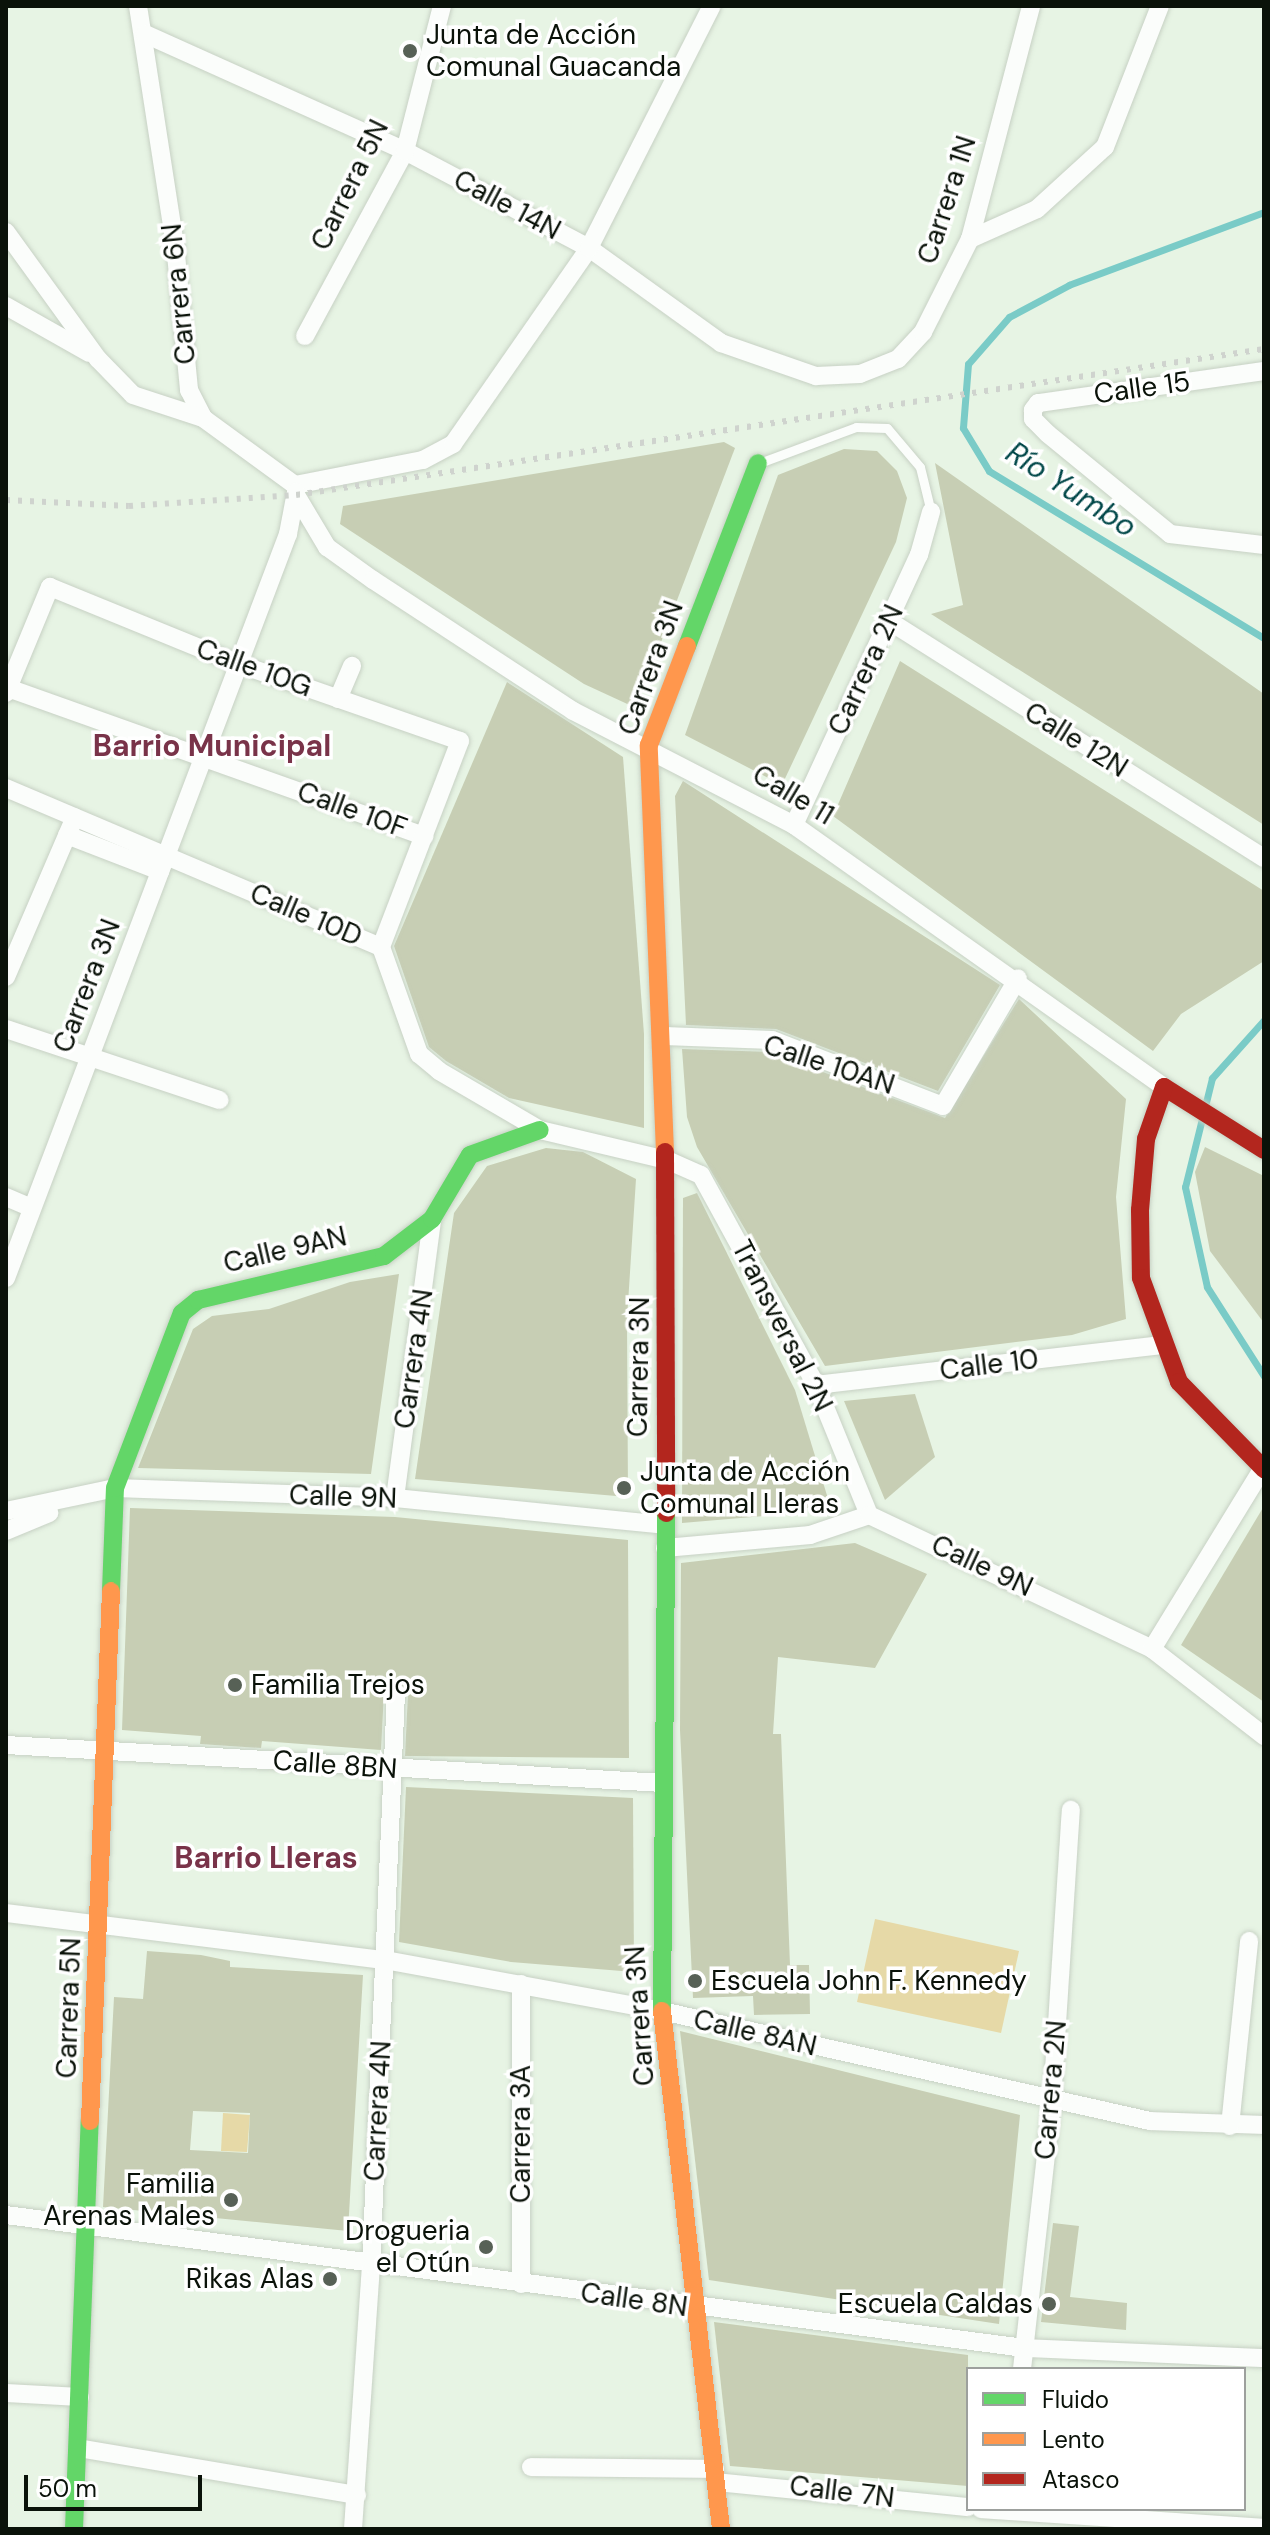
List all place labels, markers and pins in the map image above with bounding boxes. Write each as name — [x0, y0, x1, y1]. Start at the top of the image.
place label: Junta de Acción Comunal Guacanda — [426, 18, 681, 84]
marker: Junta de Acción Comunal Guacanda — [401, 42, 419, 60]
place label: Junta de Acción Comunal Lleras — [640, 1455, 850, 1521]
marker: Junta de Acción Comunal Lleras — [615, 1479, 633, 1497]
place label: Familia Trejos — [251, 1668, 425, 1702]
marker: Familia Trejos — [226, 1676, 244, 1694]
place label: Escuela John F. Kennedy — [711, 1964, 1027, 1998]
marker: Escuela John F. Kennedy — [686, 1972, 704, 1990]
place label: Familia Arenas Males — [43, 2167, 215, 2233]
marker: Familia Arenas Males — [222, 2191, 240, 2209]
place label: Drogueria el Otún — [345, 2214, 470, 2280]
marker: Drogueria el Otún — [477, 2238, 495, 2256]
place label: Rikas Alas — [186, 2262, 314, 2296]
marker: Rikas Alas — [321, 2270, 339, 2288]
place label: Escuela Caldas — [838, 2287, 1033, 2321]
marker: Escuela Caldas — [1040, 2295, 1058, 2313]

